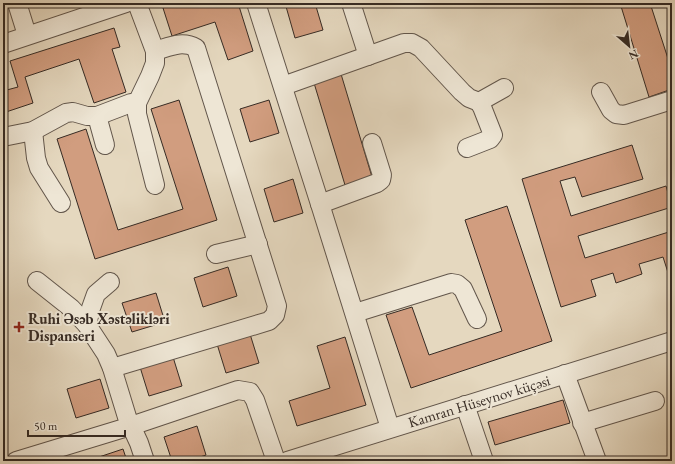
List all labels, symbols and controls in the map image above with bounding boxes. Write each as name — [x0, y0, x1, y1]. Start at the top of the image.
north arrow — [609, 26, 649, 66]
text: N — [626, 47, 641, 63]
place label: Ruhi Əsəb Xəstəlikləri Dispanseri — [28, 309, 170, 345]
marker: Ruhi Əsəb Xəstəlikləri Dispanseri — [13, 321, 25, 333]
street label: Kamran Hüseynov küçəsi — [406, 370, 553, 432]
scale bar — [28, 412, 125, 438]
text: 50 m — [34, 418, 58, 434]

